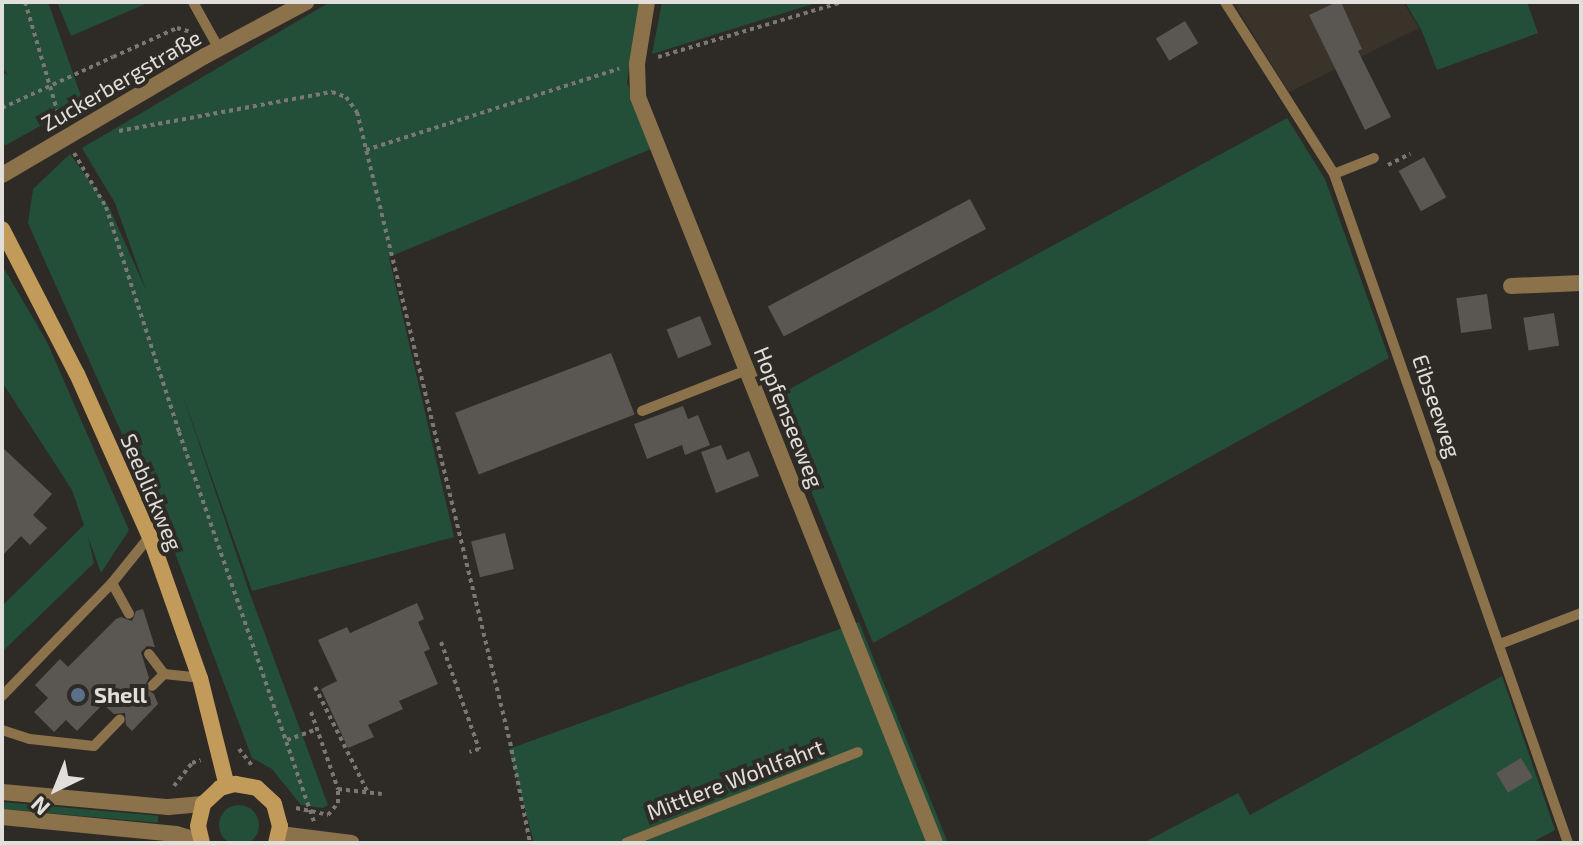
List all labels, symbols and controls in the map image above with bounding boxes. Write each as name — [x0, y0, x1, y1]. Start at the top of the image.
street label: Zuckerbergstraße — [37, 24, 205, 136]
street label: Hopfenseeweg — [749, 343, 829, 491]
street label: Eibseeweg — [1407, 351, 1467, 461]
street label: Seeblickweg — [116, 429, 188, 555]
place label: Shell — [94, 682, 147, 708]
marker: Shell — [69, 686, 87, 704]
street label: Mittlere Wohlfahrt — [643, 733, 827, 825]
north arrow — [16, 749, 96, 829]
text: N — [25, 792, 54, 821]

